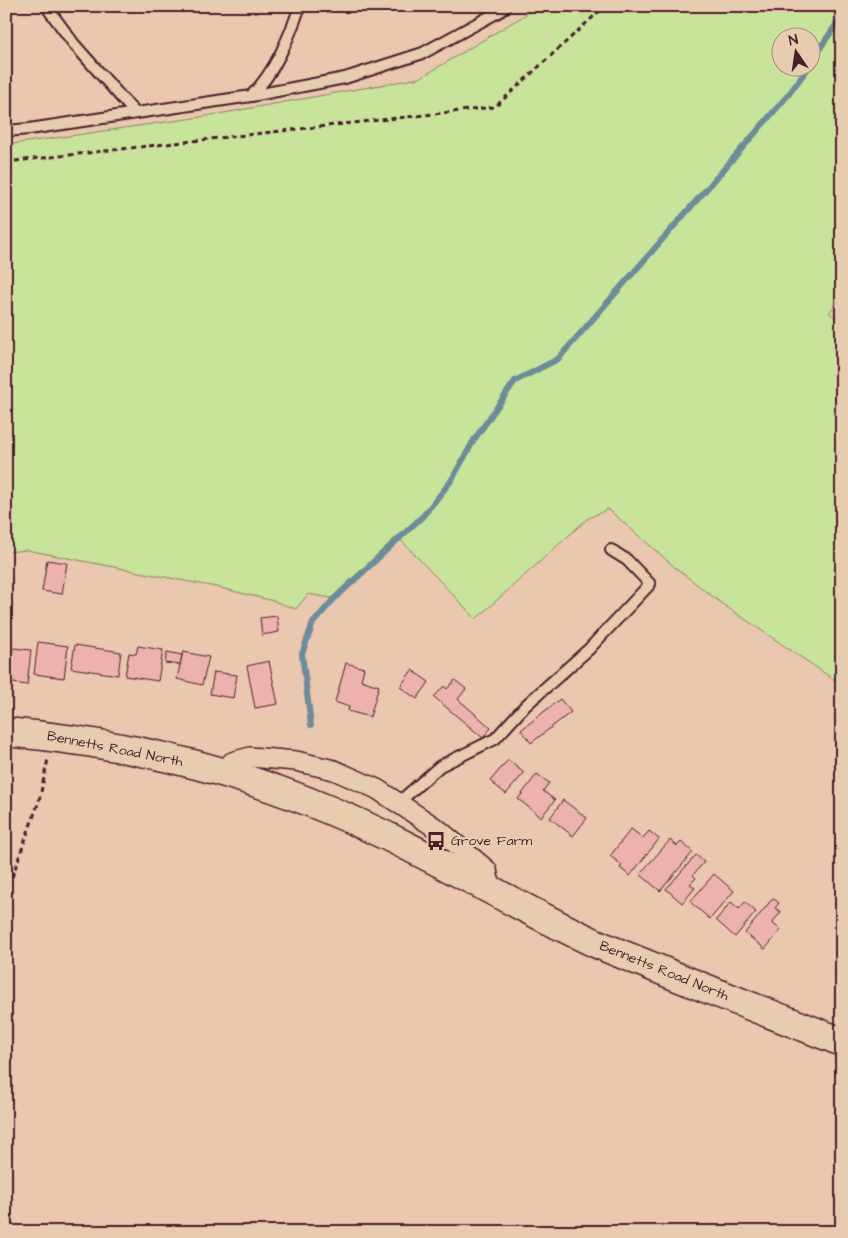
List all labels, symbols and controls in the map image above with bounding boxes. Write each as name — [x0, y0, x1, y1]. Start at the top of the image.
north arrow — [770, 28, 820, 78]
text: N — [787, 30, 800, 51]
street label: Bennetts Road North — [45, 726, 185, 772]
bus stop icon: Grove Farm — [425, 830, 447, 852]
place label: Grove Farm — [451, 831, 532, 851]
street label: Bennetts Road North — [596, 936, 732, 1006]

